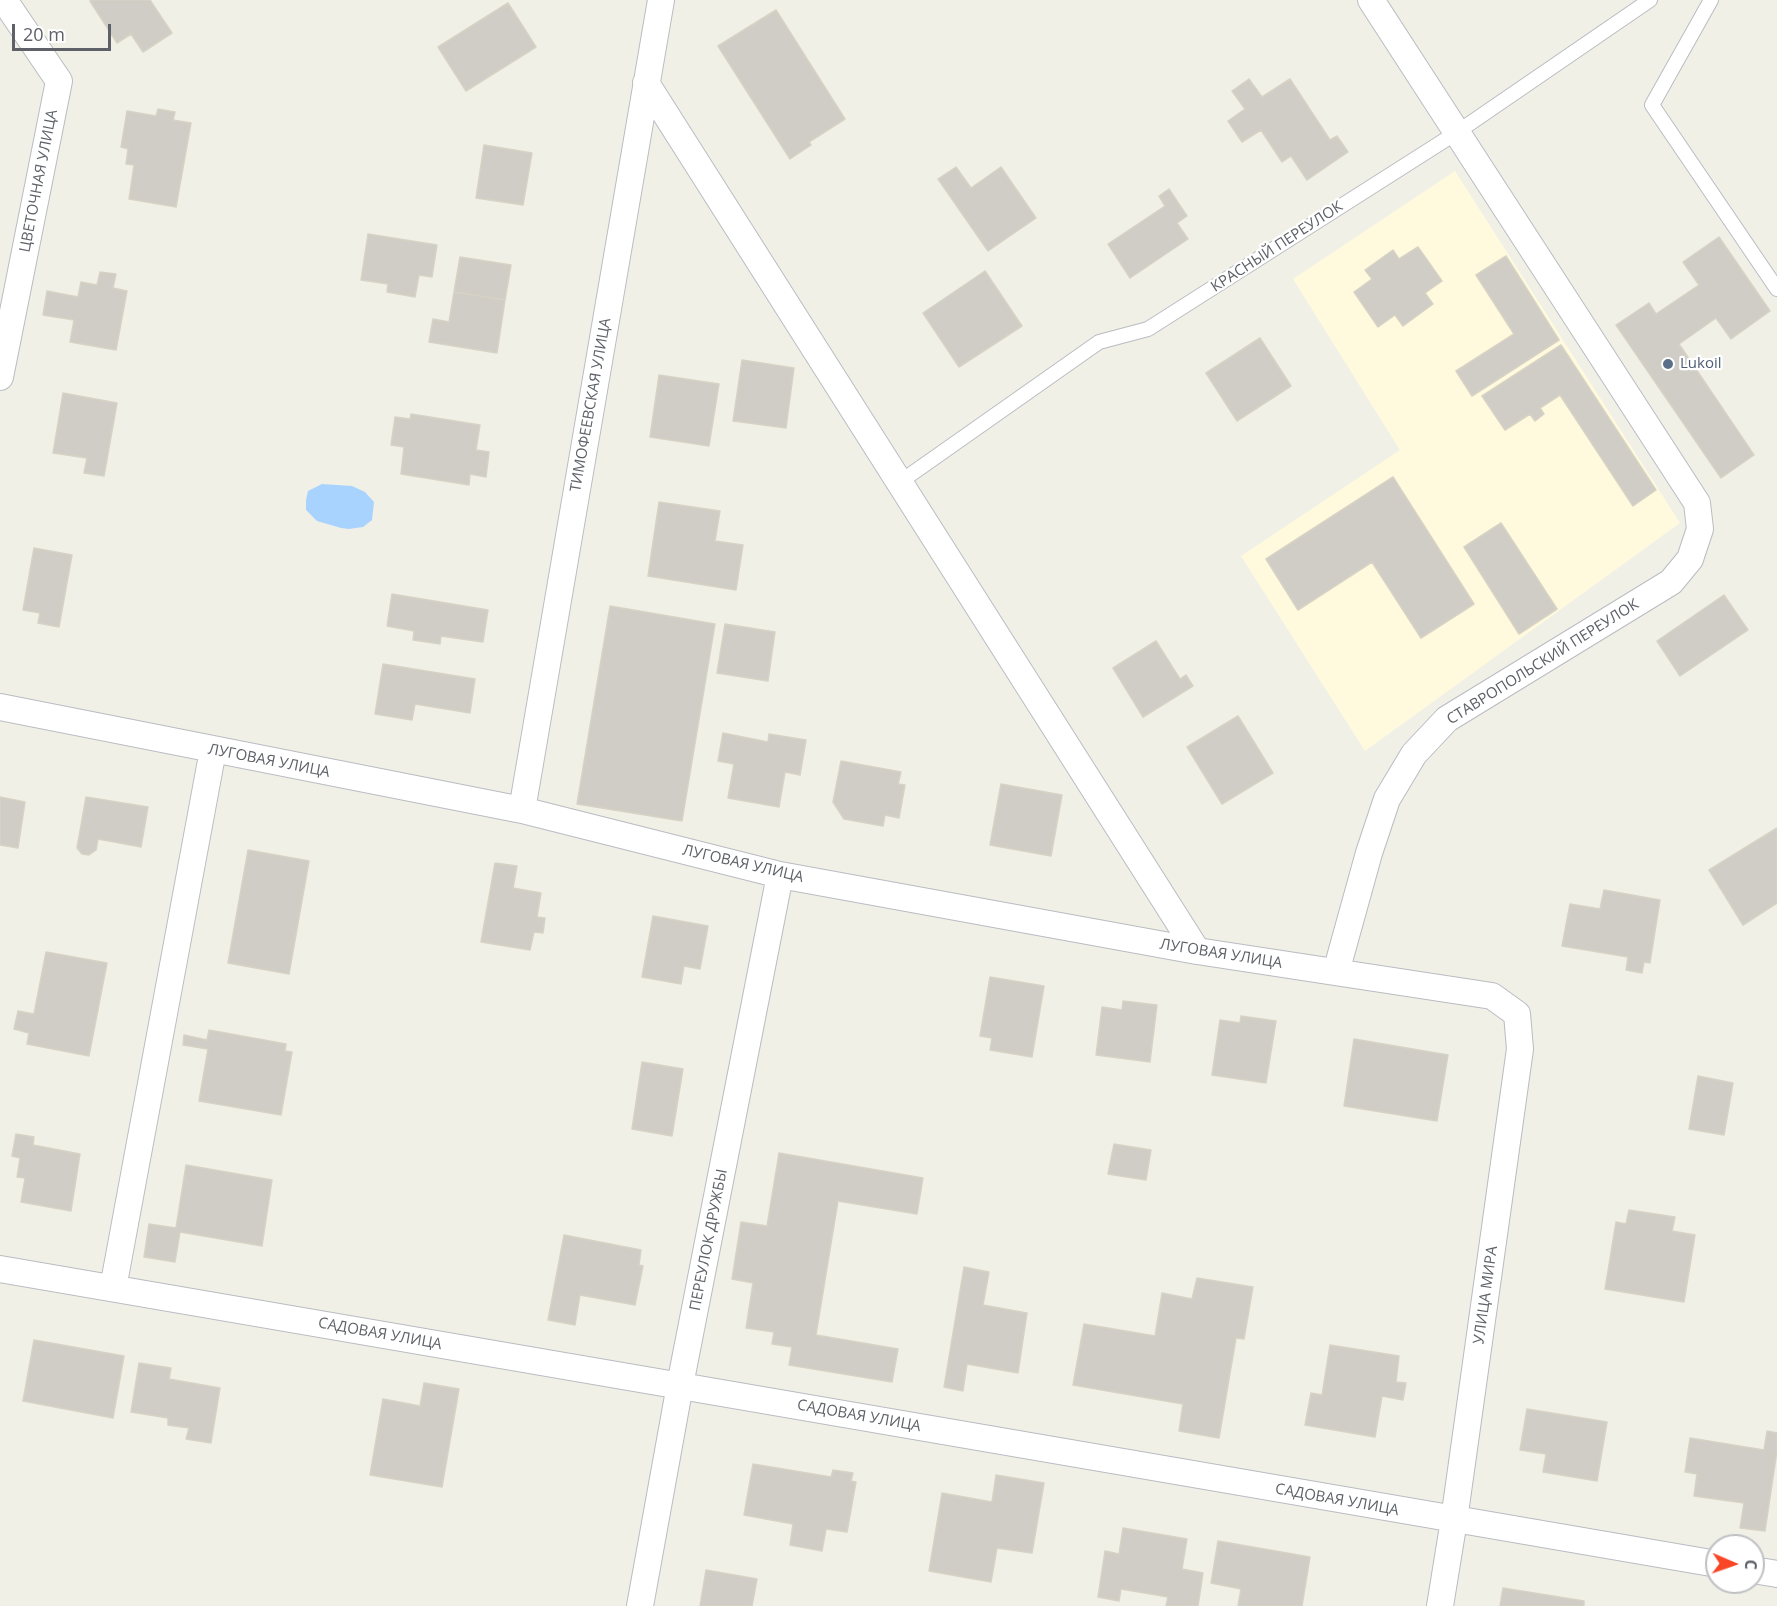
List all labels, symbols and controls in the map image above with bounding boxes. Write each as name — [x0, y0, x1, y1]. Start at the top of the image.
scale bar — [15, 12, 114, 50]
text: 20 m — [23, 22, 65, 46]
street label: ЦВЕТОЧНАЯ УЛИЦА — [16, 108, 62, 254]
street label: КРАСНЫЙ ПЕРЕУЛОК — [1208, 198, 1346, 296]
street label: ТИМОФЕЕВСКАЯ УЛИЦА — [567, 317, 615, 493]
place label: Lukoil — [1680, 355, 1722, 373]
marker: Lukoil — [1661, 357, 1675, 371]
street label: СТАВРОПОЛЬСКИЙ ПЕРЕУЛОК — [1444, 595, 1642, 729]
street label: ЛУГОВАЯ УЛИЦА — [207, 740, 331, 782]
street label: ЛУГОВАЯ УЛИЦА — [681, 841, 805, 887]
street label: ЛУГОВАЯ УЛИЦА — [1159, 935, 1283, 973]
street label: ПЕРЕУЛОК ДРУЖБЫ — [686, 1168, 732, 1312]
street label: УЛИЦА МИРА — [1470, 1245, 1502, 1345]
street label: САДОВАЯ УЛИЦА — [317, 1314, 443, 1354]
street label: САДОВАЯ УЛИЦА — [796, 1396, 922, 1436]
street label: САДОВАЯ УЛИЦА — [1274, 1480, 1400, 1520]
north arrow — [1705, 1534, 1765, 1594]
text: С — [1740, 1559, 1762, 1570]

